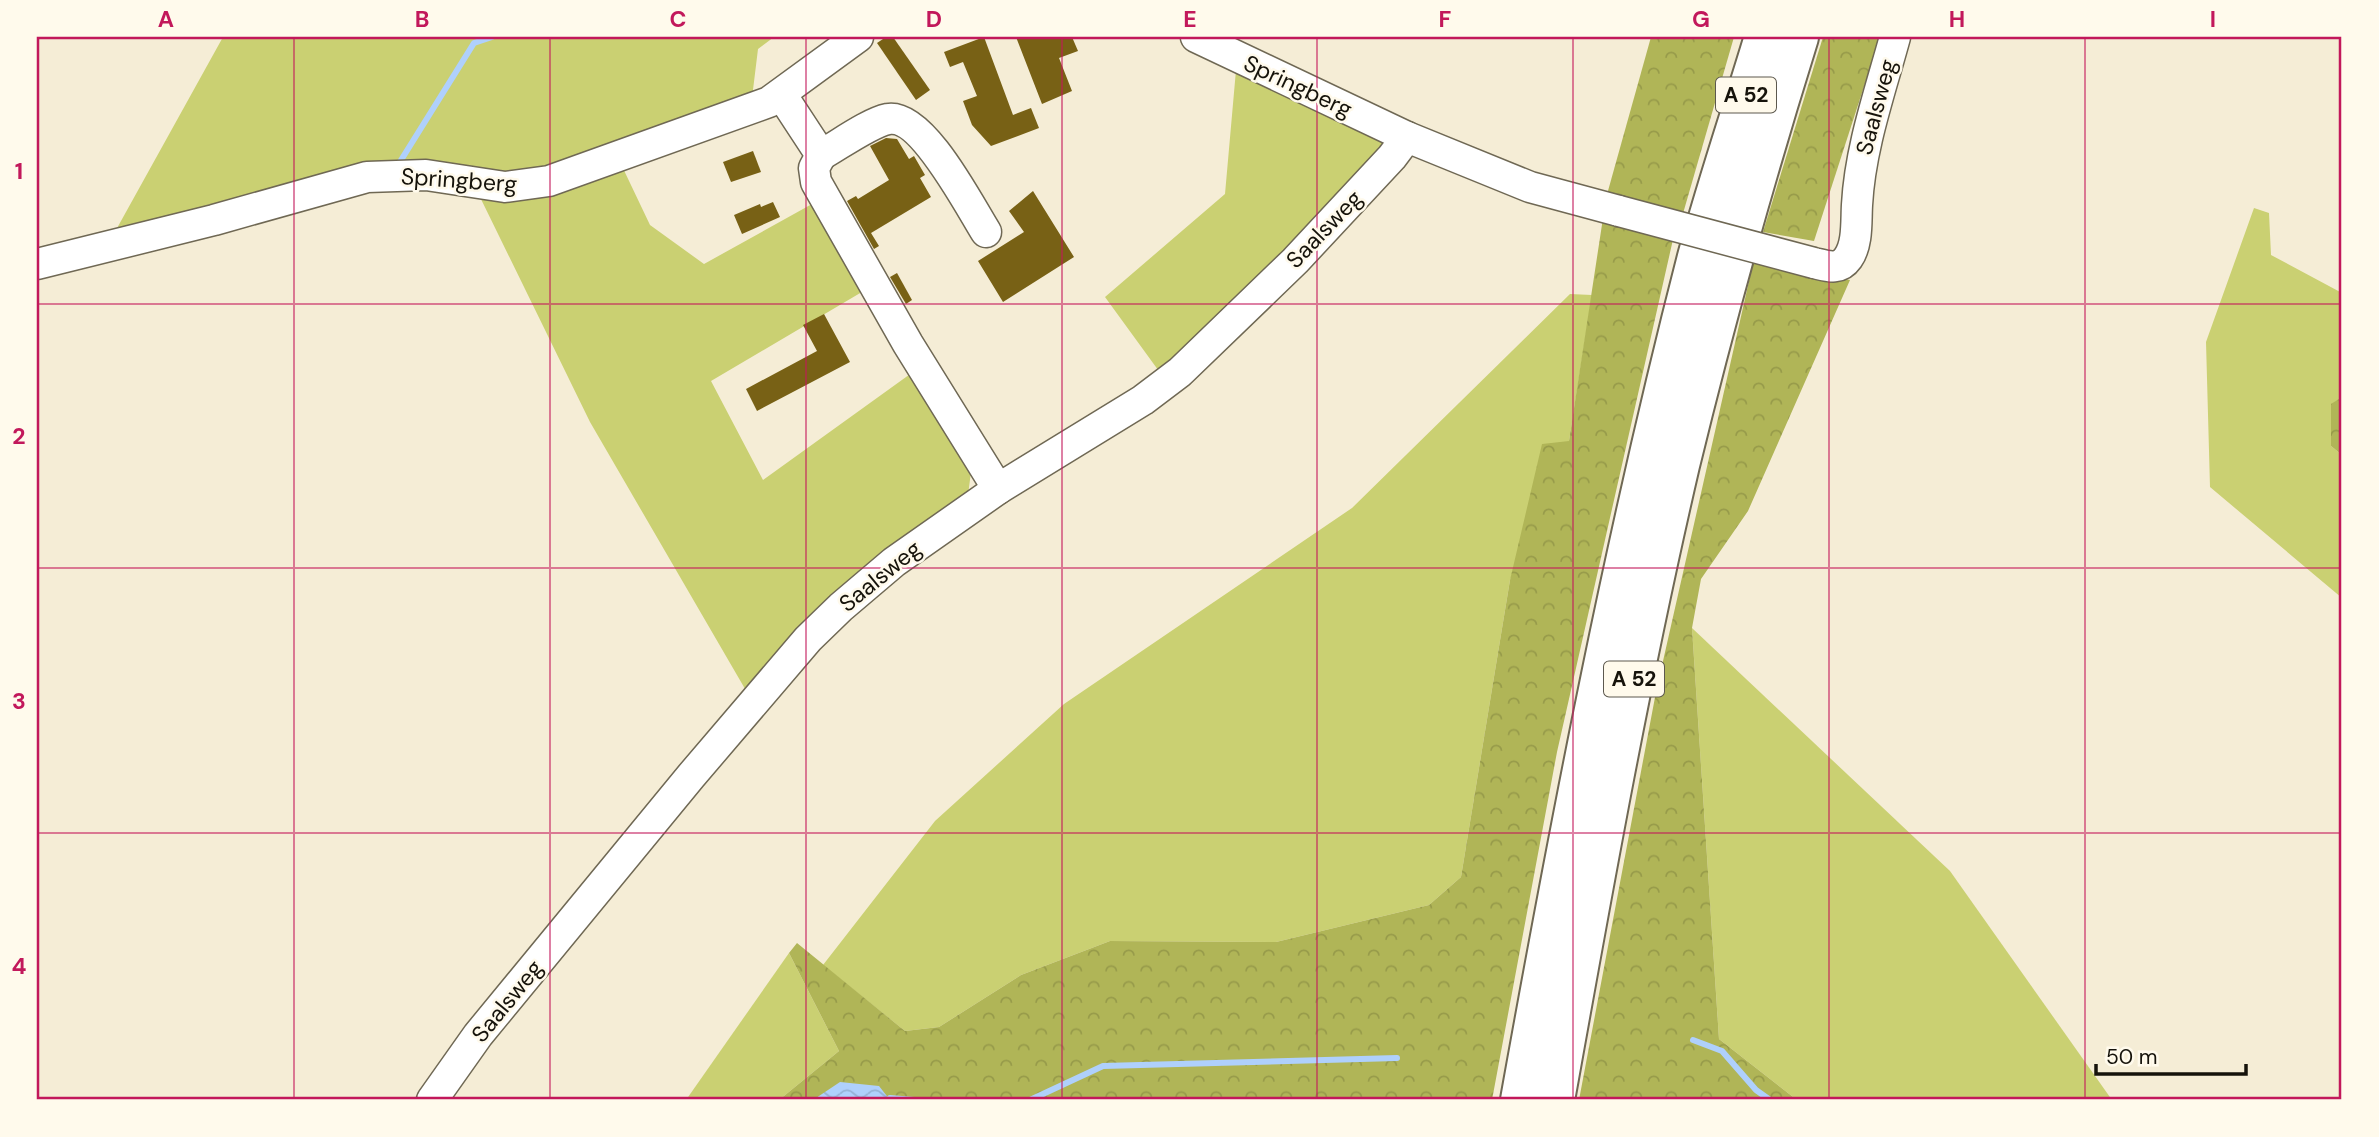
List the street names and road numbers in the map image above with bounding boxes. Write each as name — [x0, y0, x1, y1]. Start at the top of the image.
street label: Springberg — [1239, 48, 1357, 124]
street label: Saalsweg — [1849, 56, 1903, 158]
road number: A 52 — [1716, 78, 1776, 112]
street label: Springberg — [400, 161, 518, 199]
street label: Saalsweg — [1279, 183, 1369, 275]
street label: Saalsweg — [833, 534, 927, 618]
road number: A 52 — [1604, 662, 1664, 696]
street label: Saalsweg — [465, 954, 549, 1048]

